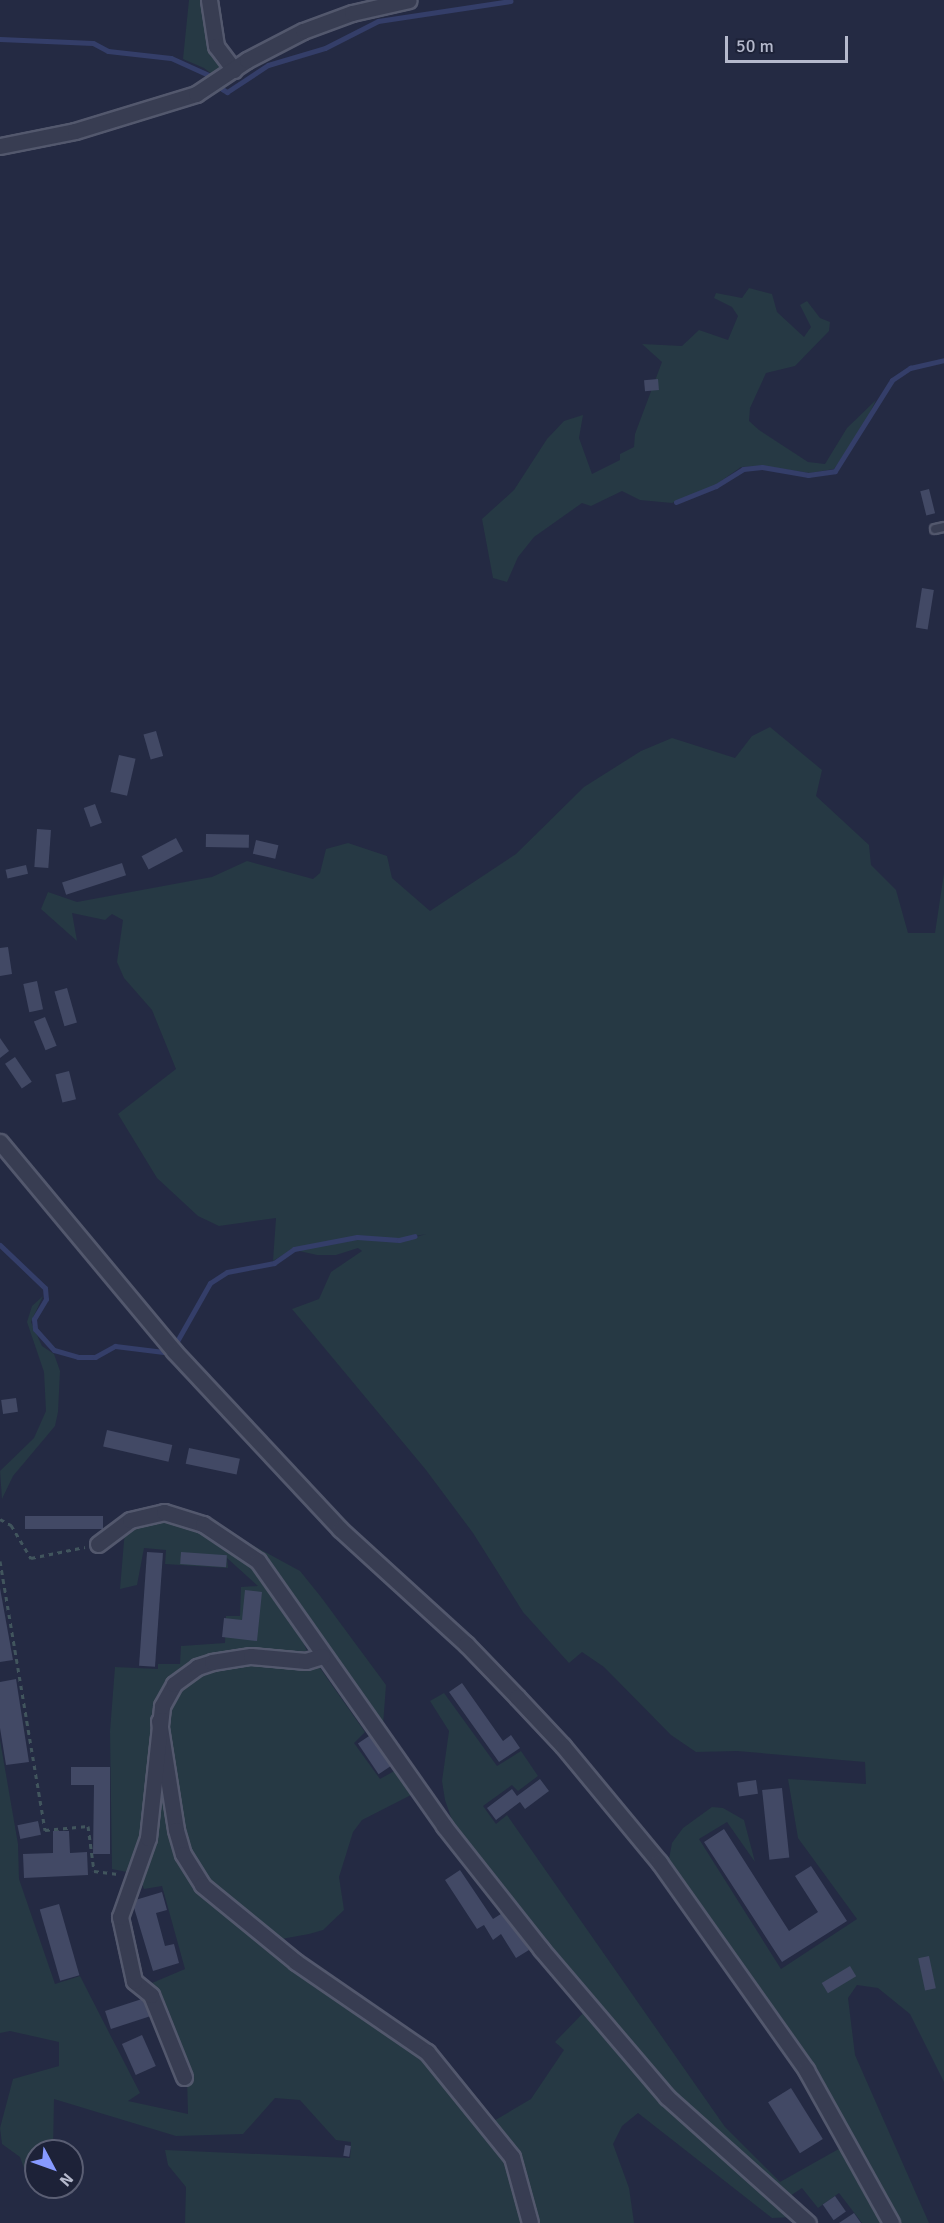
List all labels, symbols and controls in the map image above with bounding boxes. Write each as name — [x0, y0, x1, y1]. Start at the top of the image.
scale bar — [728, 24, 851, 62]
text: 50 m — [736, 35, 774, 57]
north arrow — [24, 2139, 84, 2199]
text: N — [55, 2169, 77, 2190]

